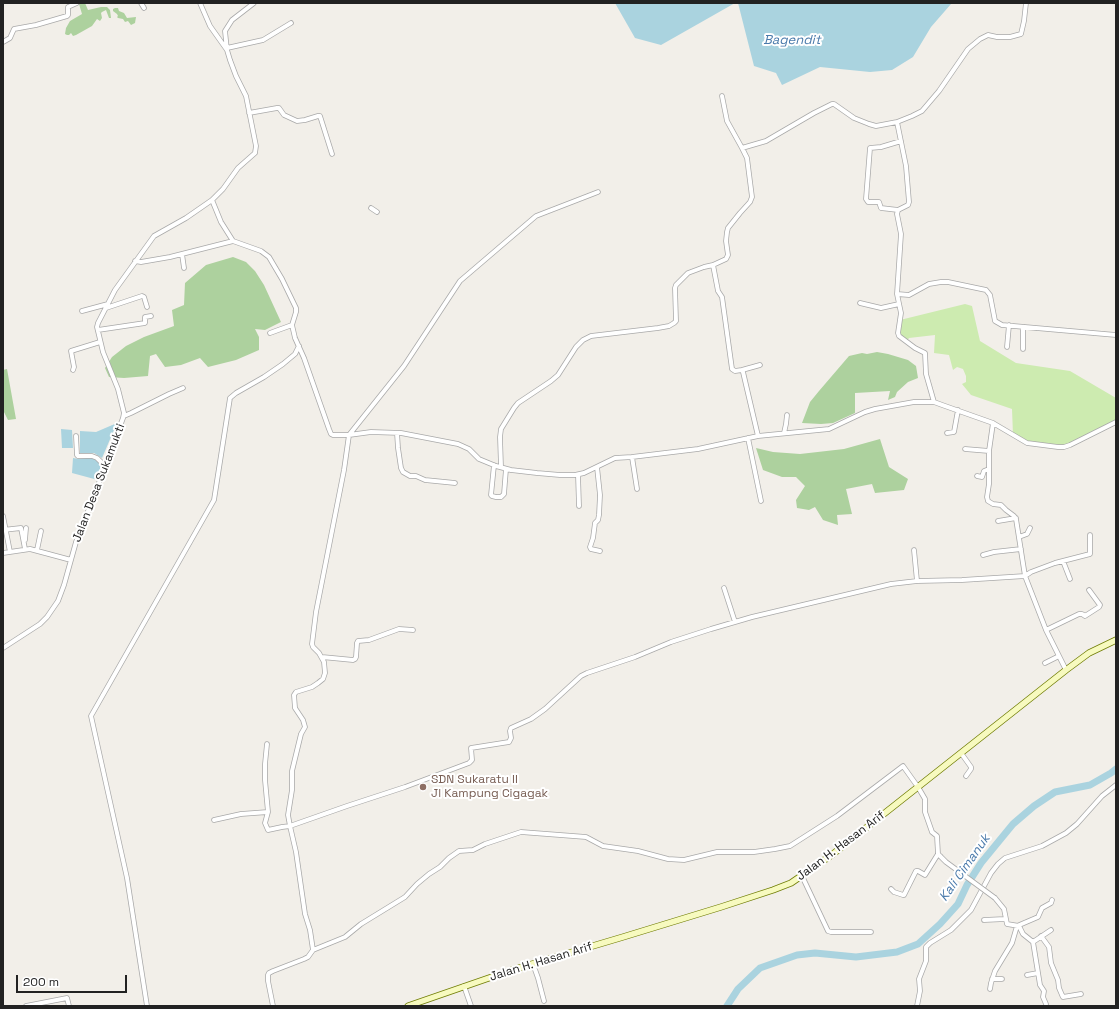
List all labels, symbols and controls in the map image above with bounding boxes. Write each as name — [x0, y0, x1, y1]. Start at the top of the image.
water label: Bagendit — [763, 32, 821, 48]
street label: Jalan Desa Sukamukti — [70, 422, 128, 544]
place label: SDN Sukaratu II Jl Kampung Cigagak — [431, 773, 548, 801]
marker: SDN Sukaratu II Jl Kampung Cigagak — [418, 782, 428, 792]
street label: Jalan H. Hasan Arif — [794, 808, 888, 884]
water label: Kali Cimanuk — [936, 832, 994, 904]
street label: Jalan H. Hasan Arif — [488, 940, 594, 984]
scale bar — [18, 967, 129, 993]
text: 200 m — [23, 974, 59, 990]

